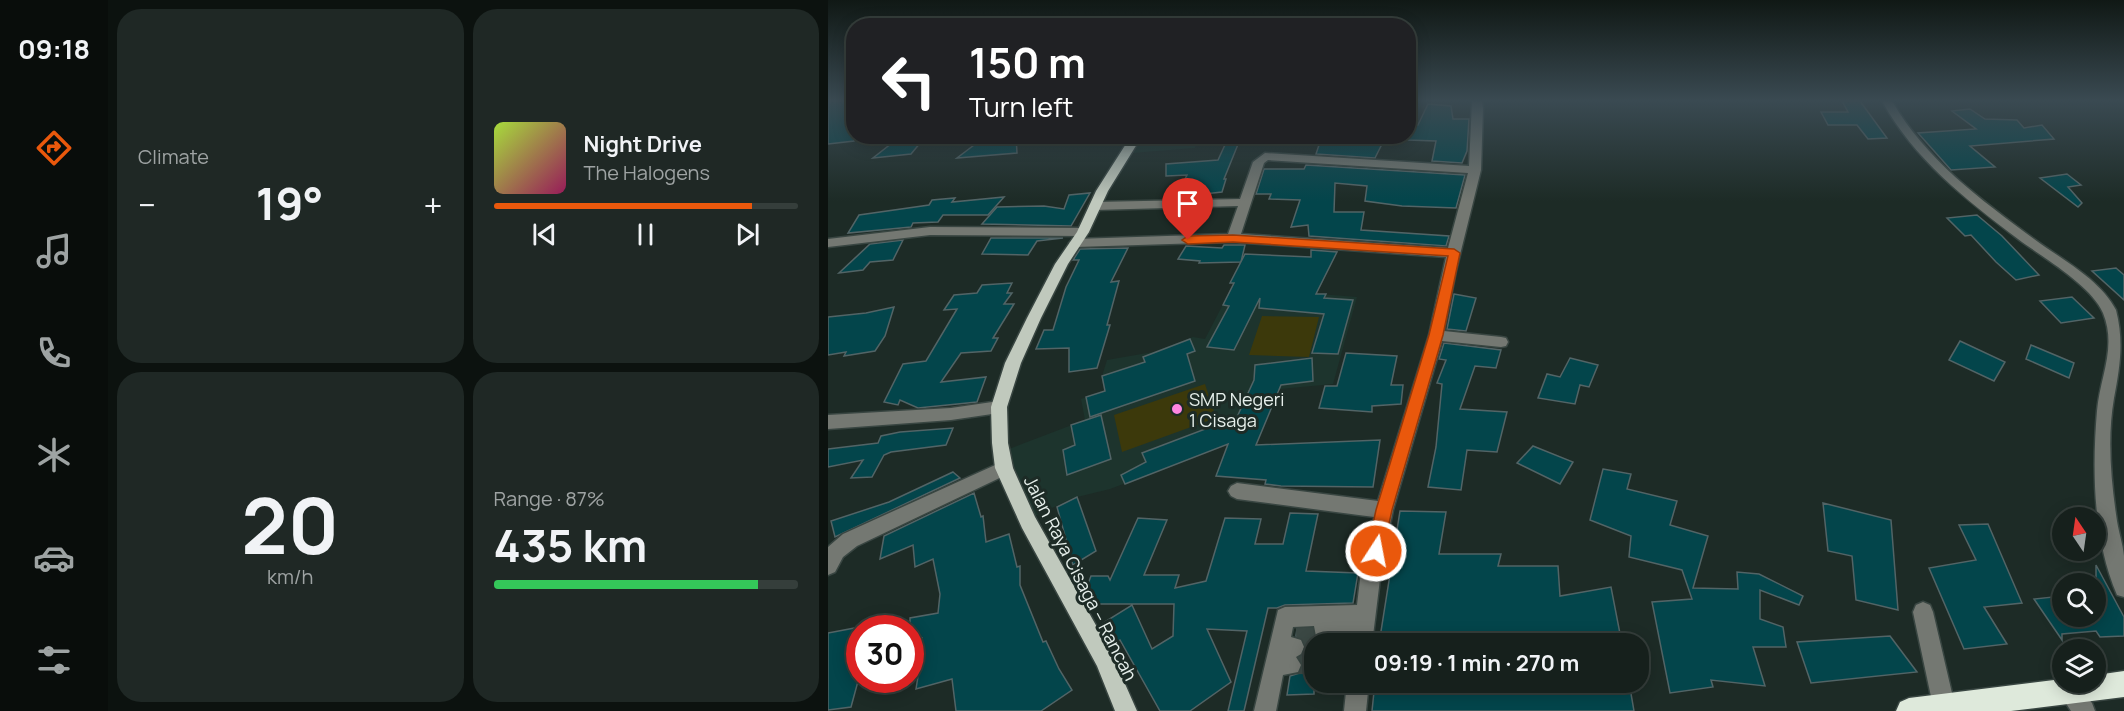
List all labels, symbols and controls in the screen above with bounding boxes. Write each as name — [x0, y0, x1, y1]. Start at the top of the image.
text: 09:18 — [18, 30, 90, 67]
text: 150 m — [969, 33, 1086, 91]
icon: left — [870, 42, 948, 120]
text: Turn left — [969, 88, 1073, 125]
icon: directions — [33, 127, 75, 169]
text: Night Drive — [584, 129, 702, 159]
text: Climate — [138, 143, 209, 170]
text: The Halogens — [584, 159, 710, 186]
text: 19° — [256, 172, 324, 234]
pin — [1162, 178, 1213, 240]
text: − — [138, 182, 156, 227]
text: + — [423, 182, 442, 227]
icon: arrive — [1171, 187, 1204, 220]
icon: previous — [528, 218, 561, 251]
icon: pause — [629, 218, 662, 251]
icon: next — [731, 218, 764, 251]
icon: music — [33, 230, 75, 272]
icon: phone — [33, 332, 75, 374]
place label: SMP Negeri 1 Cisaga — [1189, 387, 1284, 432]
marker: SMP Negeri 1 Cisaga — [1170, 402, 1184, 416]
icon: climate — [33, 434, 75, 476]
text: 20 — [241, 471, 339, 577]
street label: Jalan Raya Cisaga – Rancah — [1019, 471, 1143, 685]
text: Range · 87% — [494, 485, 605, 512]
north arrow — [2052, 507, 2106, 561]
map controls — [2052, 507, 2106, 693]
text: 435 km — [494, 514, 647, 576]
position arrow — [1344, 519, 1408, 583]
icon: car — [33, 537, 75, 579]
text: km/h — [267, 563, 314, 590]
button: search — [2052, 573, 2106, 627]
speed limit sign: 30 — [846, 615, 924, 693]
icon: filters — [33, 639, 75, 681]
button: layers — [2052, 639, 2106, 693]
text: 09:19 · 1 min · 270 m — [1374, 648, 1579, 678]

